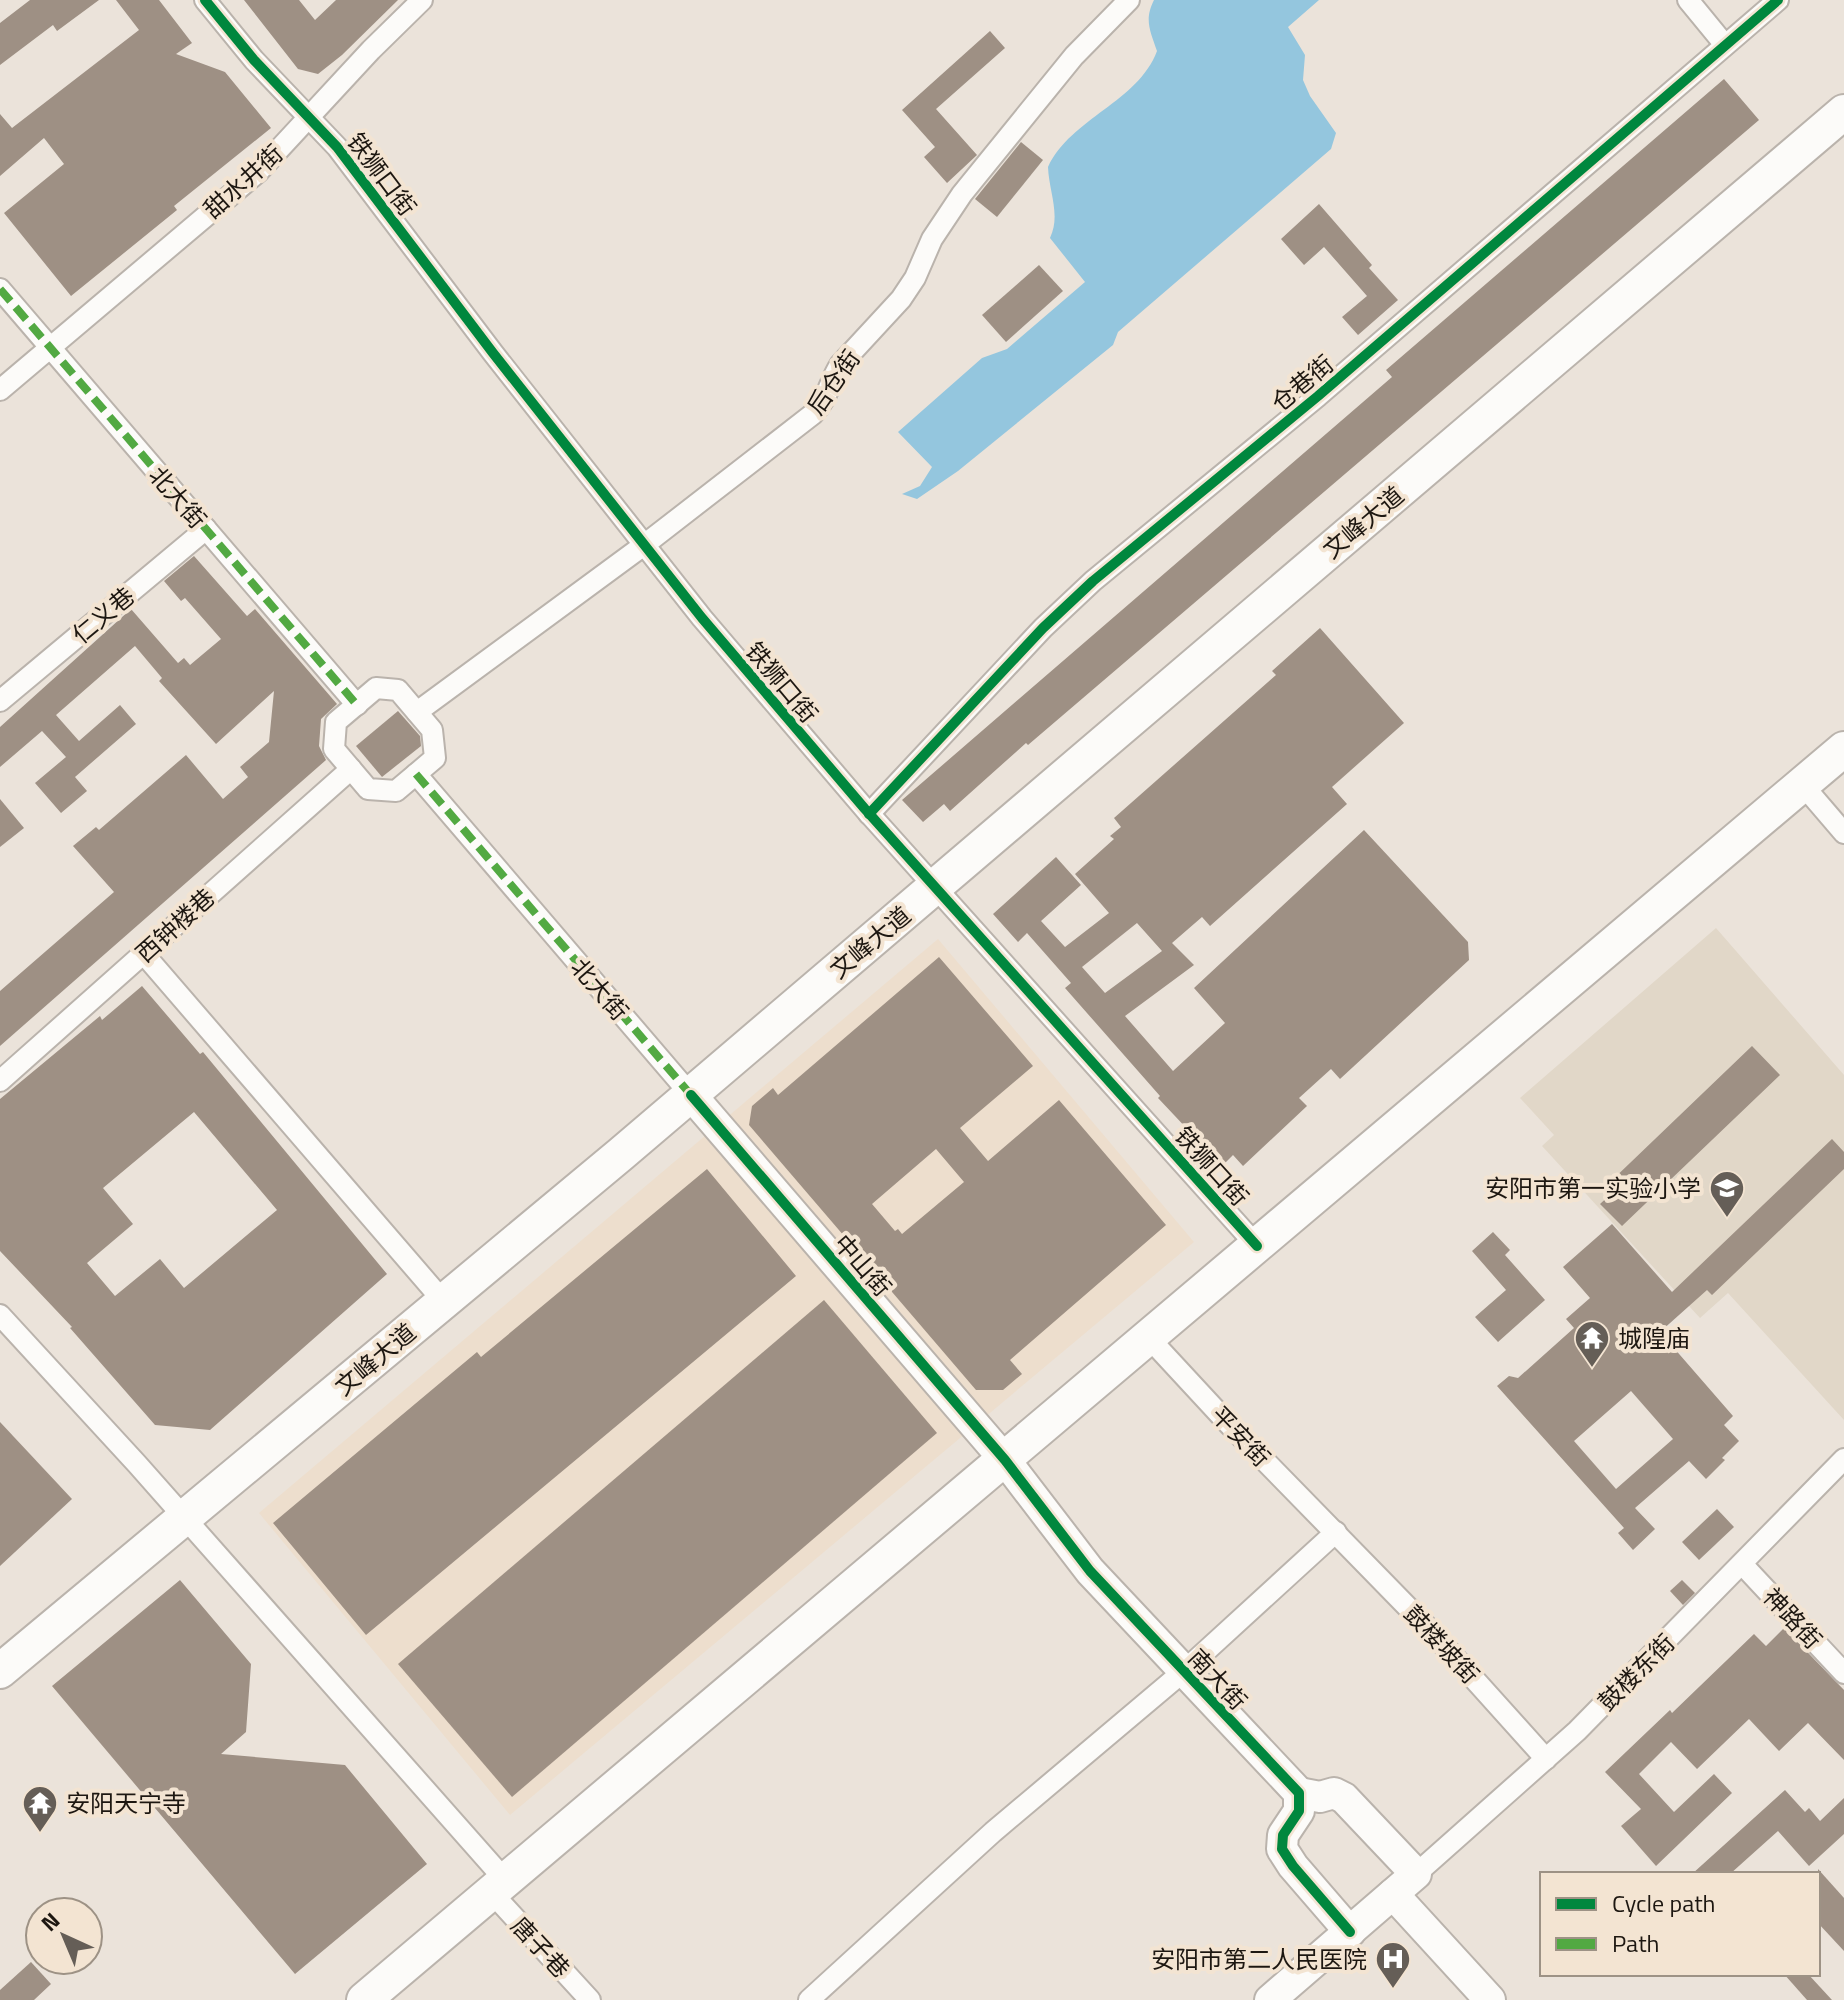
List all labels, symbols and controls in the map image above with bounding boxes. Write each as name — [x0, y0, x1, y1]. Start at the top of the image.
street label: 铁狮口街 — [339, 125, 425, 223]
street label: 甜水井街 — [195, 136, 291, 226]
street label: 后仓街 — [798, 342, 868, 422]
street label: 仓巷街 — [1263, 346, 1341, 420]
street label: 北大街 — [141, 458, 215, 536]
street label: 文峰大道 — [1315, 477, 1411, 567]
street label: 仁义巷 — [64, 578, 142, 652]
street label: 铁狮口街 — [737, 634, 827, 730]
street label: 西钟楼巷 — [127, 880, 223, 970]
street label: 文峰大道 — [822, 897, 918, 987]
street label: 北大街 — [563, 950, 637, 1028]
street label: 铁狮口街 — [1167, 1118, 1257, 1214]
school or university icon: 安阳市第一实验小学 — [1708, 1169, 1746, 1219]
place label: 安阳市第一实验小学 — [1485, 1170, 1701, 1206]
street label: 中山街 — [826, 1226, 900, 1304]
street label: 文峰大道 — [327, 1314, 423, 1404]
temple icon: 城隍庙 — [1573, 1319, 1611, 1369]
place label: 城隍庙 — [1618, 1320, 1690, 1356]
street label: 平安街 — [1203, 1398, 1279, 1474]
street label: 神路街 — [1755, 1579, 1831, 1657]
street label: 鼓楼坡街 — [1396, 1597, 1488, 1691]
street label: 鼓楼东街 — [1589, 1625, 1683, 1719]
street label: 南大街 — [1180, 1640, 1256, 1718]
temple icon: 安阳天宁寺 — [21, 1784, 59, 1834]
place label: 安阳天宁寺 — [66, 1785, 186, 1821]
legend — [1540, 1872, 1820, 1976]
text: Cycle path — [1612, 1885, 1715, 1921]
north arrow — [24, 1896, 104, 1976]
text: N — [33, 1904, 67, 1939]
street label: 唐子巷 — [503, 1908, 579, 1986]
text: Path — [1612, 1925, 1659, 1961]
hospital icon: 安阳市第二人民医院 — [1374, 1940, 1412, 1990]
place label: 安阳市第二人民医院 — [1151, 1941, 1367, 1977]

